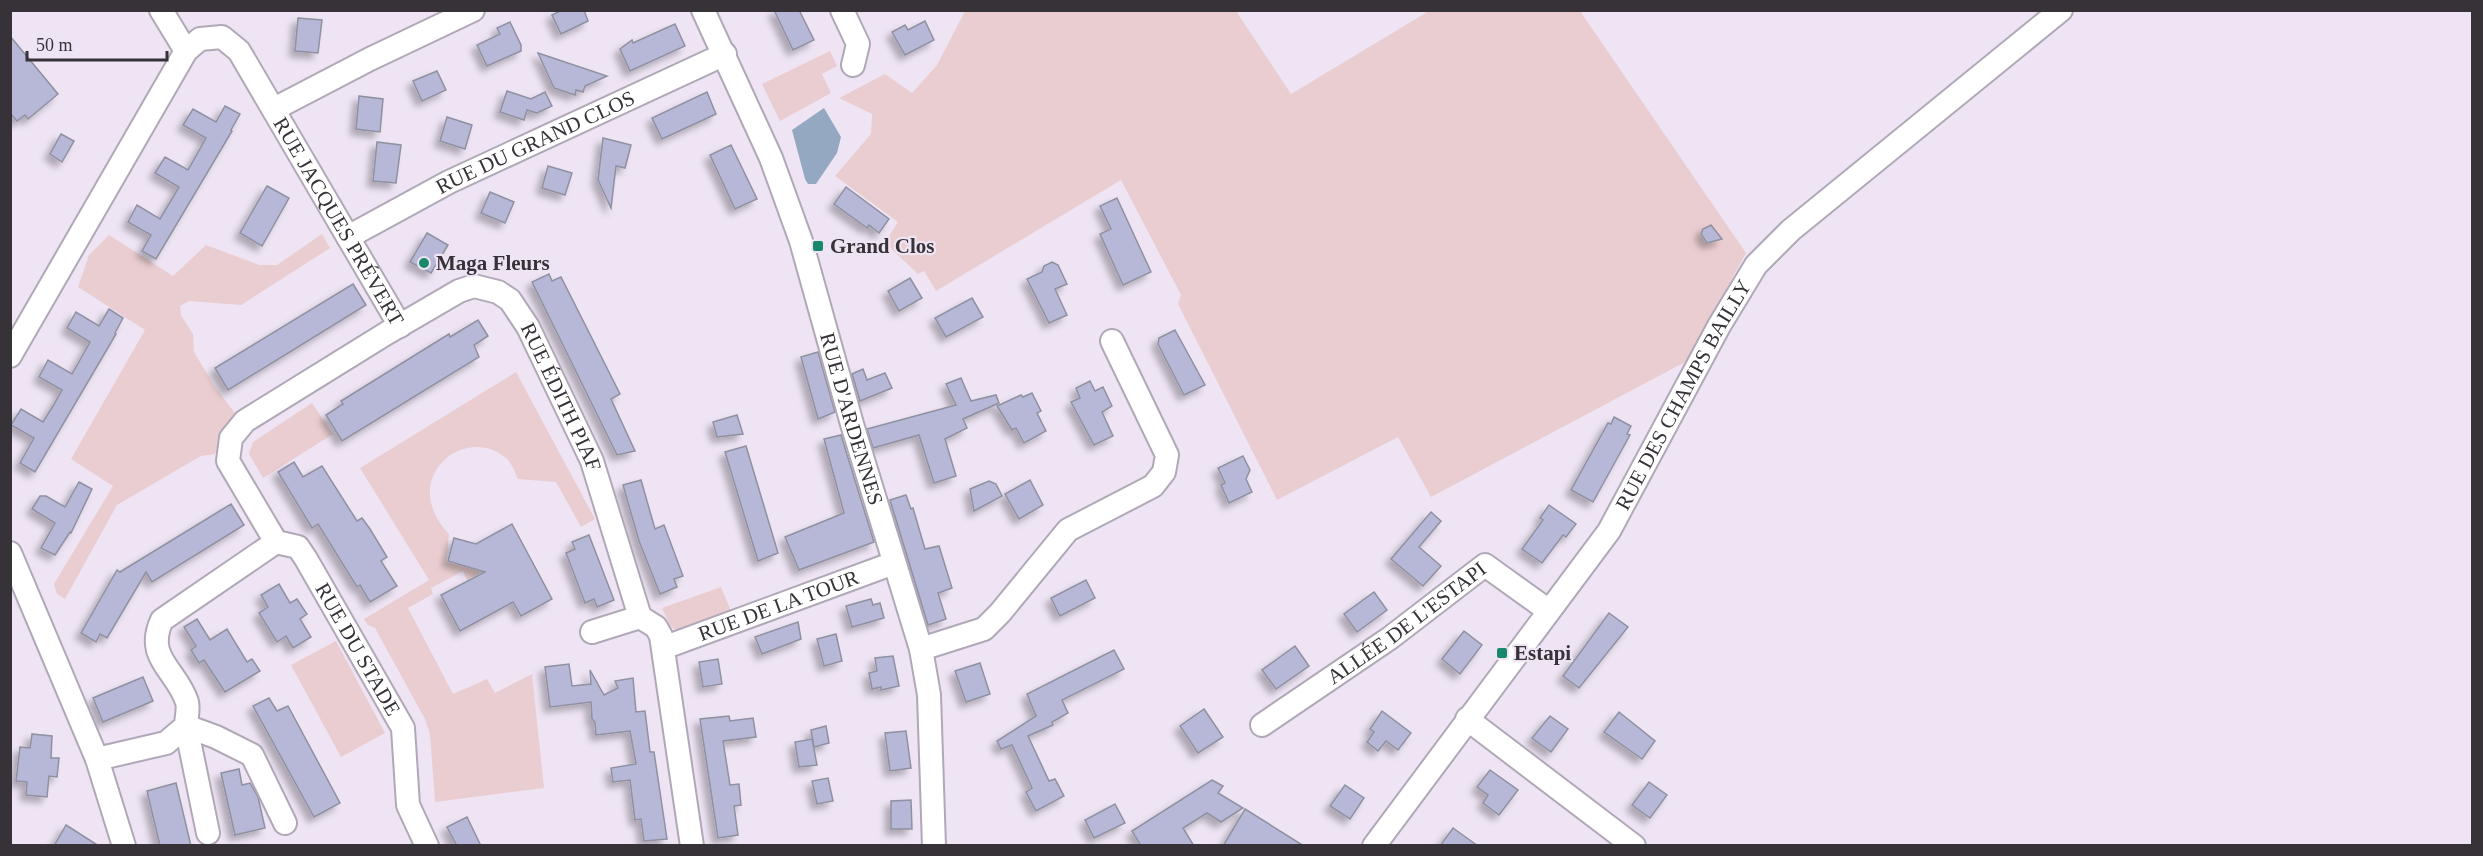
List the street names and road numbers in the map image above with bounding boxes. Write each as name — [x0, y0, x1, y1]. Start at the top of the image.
street label: RUE DU GRAND CLOS — [432, 86, 638, 199]
street label: RUE JACQUES PRÉVERT — [268, 113, 409, 330]
street label: RUE DES CHAMPS BAILLY — [1611, 276, 1756, 514]
street label: RUE ÉDITH PIAF — [516, 319, 606, 473]
street label: RUE D'ARDENNES — [815, 330, 888, 508]
street label: ALLÉE DE L'ESTAPI — [1323, 557, 1491, 689]
street label: RUE DE LA TOUR — [695, 565, 862, 646]
street label: RUE DU STADE — [310, 579, 405, 720]

